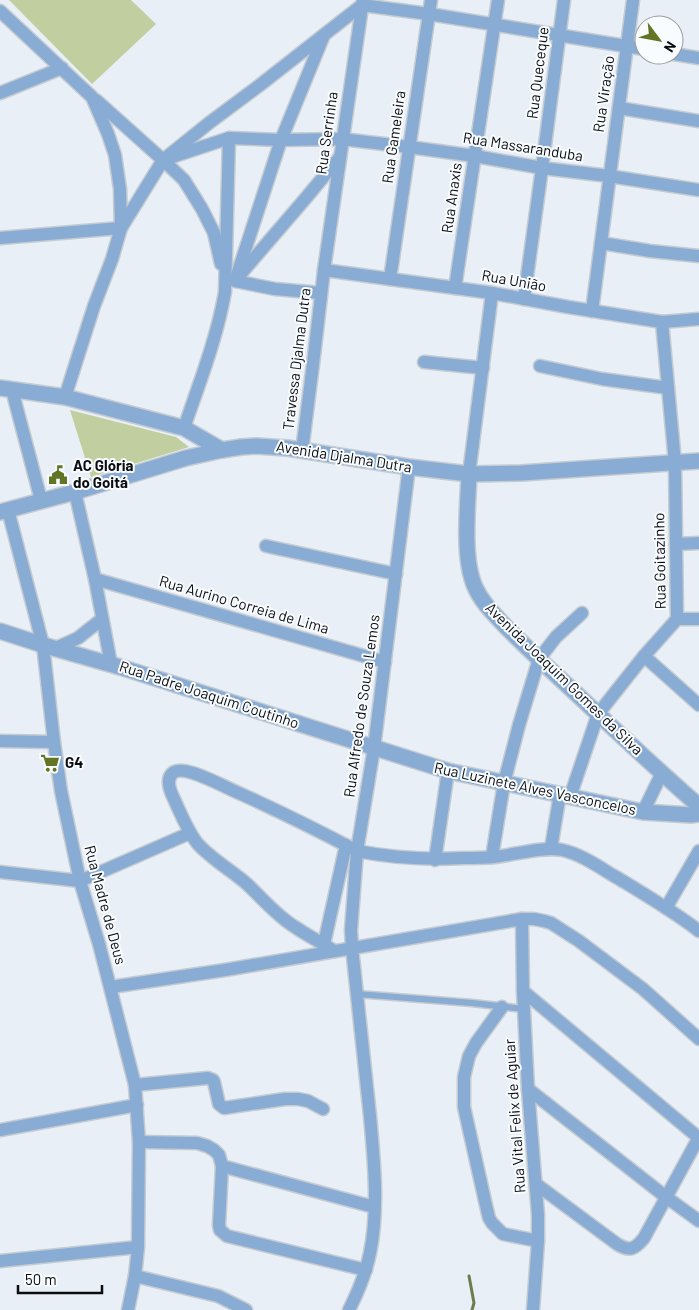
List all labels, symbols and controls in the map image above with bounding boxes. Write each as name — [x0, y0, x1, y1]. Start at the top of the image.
north arrow — [634, 15, 684, 65]
street label: Rua Queceque — [522, 26, 552, 120]
text: N — [661, 39, 680, 56]
street label: Rua Viração — [589, 54, 617, 133]
street label: Rua Gameleira — [378, 89, 408, 184]
street label: Rua Serrinha — [311, 90, 341, 175]
street label: Rua Massaranduba — [462, 128, 584, 164]
street label: Rua Anaxis — [437, 161, 465, 234]
street label: Rua União — [480, 265, 548, 295]
street label: Travessa Djalma Dutra — [278, 287, 314, 431]
street label: Avenida Djalma Dutra — [275, 436, 413, 476]
place label: AC Glória do Goitá — [73, 456, 134, 491]
public building icon: AC Glória do Goitá — [47, 464, 69, 486]
street label: Rua Goitazinho — [649, 512, 669, 610]
street label: Rua Aurino Correia de Lima — [157, 571, 331, 637]
street label: Avenida Joaquim Gomes da Silva — [482, 598, 647, 758]
street label: Rua Alfredo de Souza Lemos — [339, 613, 383, 798]
street label: Rua Padre Joaquim Coutinho — [117, 656, 301, 732]
supermarket icon: G4 — [39, 752, 61, 774]
place label: G4 — [65, 753, 83, 771]
street label: Rua Luzinete Alves Vasconcelos — [433, 758, 638, 818]
street label: Rua Madre de Deus — [81, 843, 131, 966]
street label: Rua Vital Felix de Aguiar — [500, 1038, 528, 1194]
scale bar — [18, 1262, 101, 1294]
text: 50 m — [25, 1270, 57, 1288]

